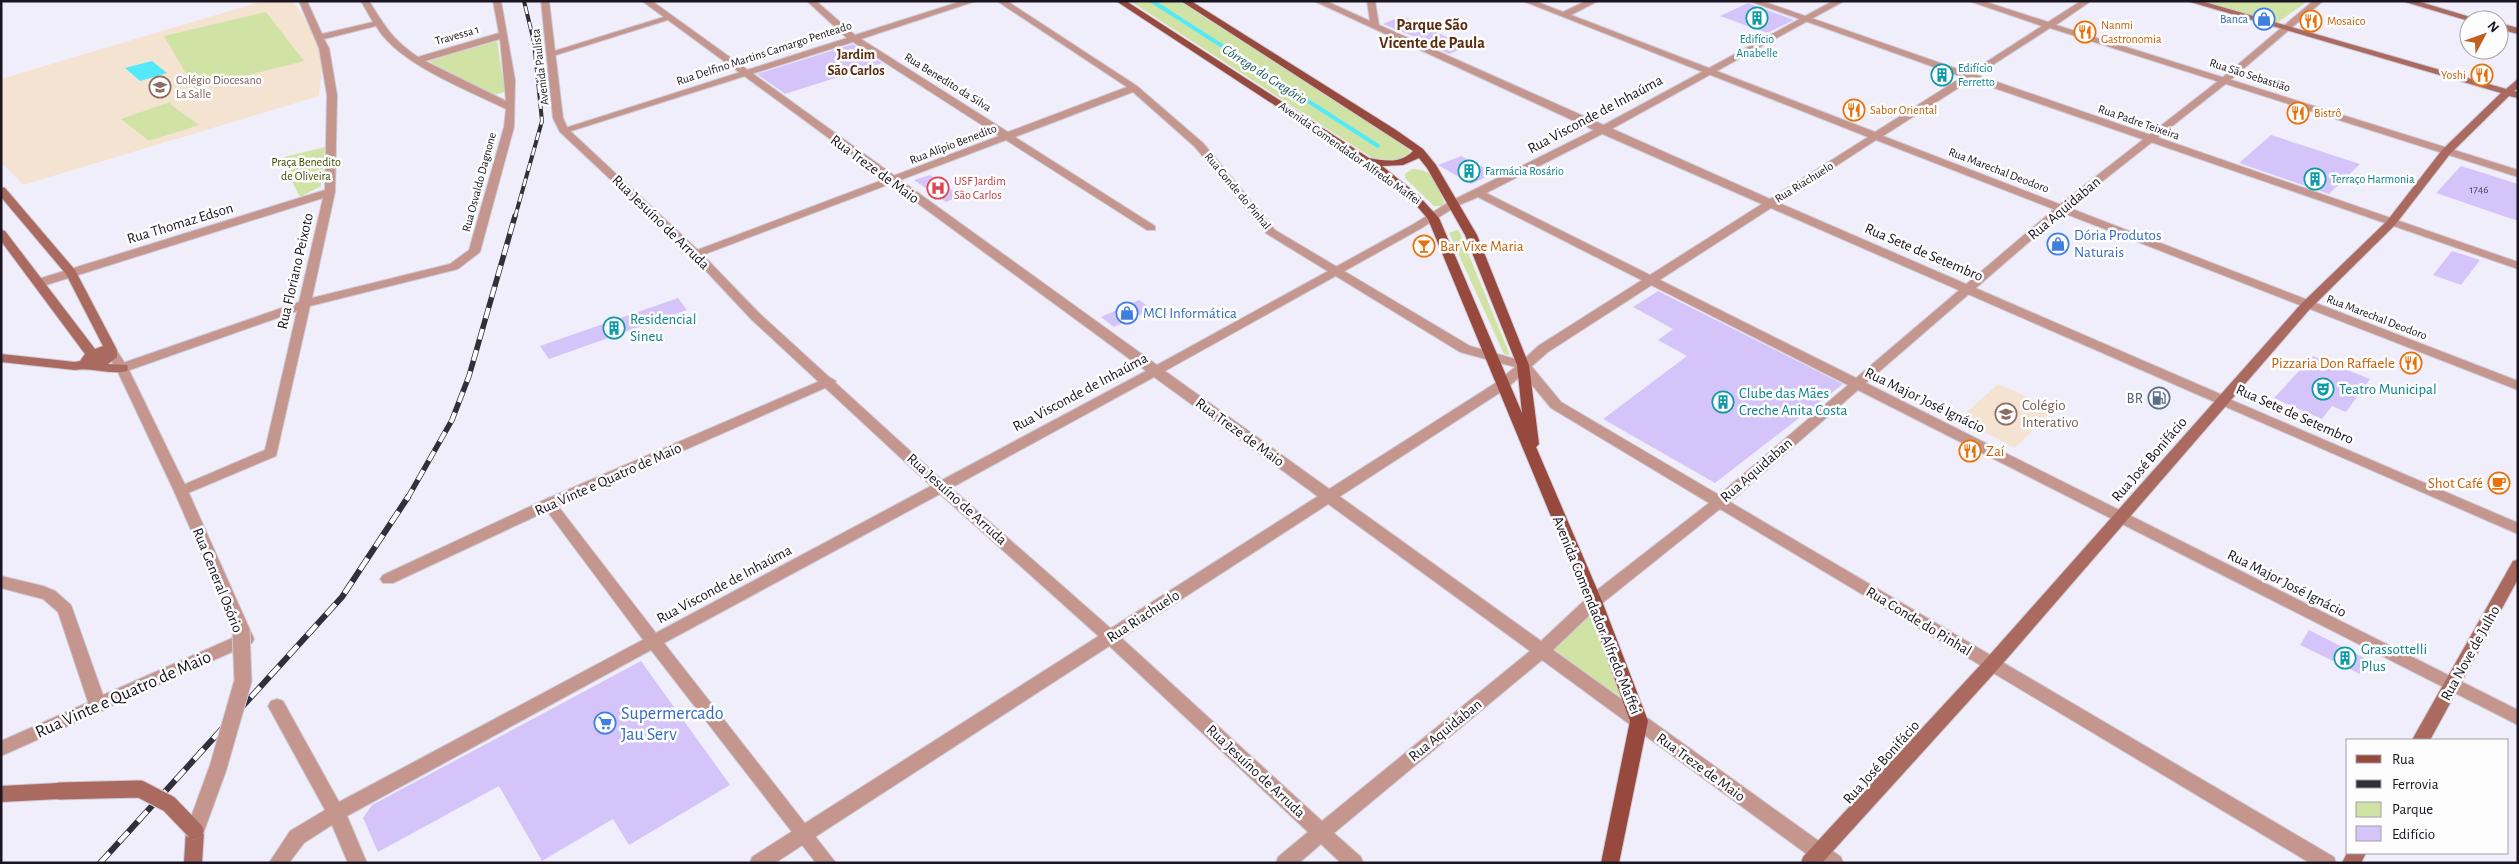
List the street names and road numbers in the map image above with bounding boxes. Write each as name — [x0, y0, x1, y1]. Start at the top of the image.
street label: Rua Delfino Martins Camargo Penteado — [675, 19, 853, 87]
street label: Travessa 1 — [434, 23, 480, 47]
street label: Avenida Paulista — [529, 27, 551, 106]
street label: Rua Benedito da Silva — [902, 50, 994, 114]
street label: Rua São Sebastião — [2208, 56, 2292, 94]
street label: Rua Visconde de Inhaúma — [1525, 72, 1665, 156]
street label: Avenida Comendador Alfredo Maffei — [1277, 99, 1423, 207]
street label: Rua Padre Teixeira — [2097, 102, 2182, 142]
street label: Rua Alípio Benedito — [908, 122, 998, 166]
street label: Rua Osvaldo Dagnone — [460, 131, 498, 233]
street label: Rua Treze de Maio — [828, 132, 922, 206]
street label: Rua Marechal Deodoro — [1947, 145, 2051, 195]
street label: Rua Conde do Pinhal — [1203, 150, 1273, 232]
street label: Rua Riachuelo — [1773, 159, 1835, 205]
street label: Rua Jesuíno de Arruda — [609, 172, 712, 272]
street label: Rua Aquidaban — [2025, 174, 2103, 243]
street label: Rua Thomaz Edson — [125, 200, 235, 247]
street label: Rua Floriano Peixoto — [275, 212, 316, 331]
street label: Rua Sete de Setembro — [1862, 221, 1985, 284]
street label: Rua Marechal Deodoro — [2325, 292, 2429, 342]
street label: Rua Visconde de Inhaúma — [1010, 350, 1150, 434]
street label: Rua Major José Ignácio — [1863, 365, 1987, 436]
street label: Rua Sete de Setembro — [2234, 382, 2356, 447]
street label: Rua Treze de Maio — [1193, 395, 1287, 469]
street label: Rua José Bonifácio — [2109, 414, 2190, 504]
street label: Rua Aquidaban — [1718, 435, 1795, 505]
street label: Rua Vinte e Quatro de Maio — [533, 440, 684, 519]
street label: Rua Jesuíno de Arruda — [904, 451, 1009, 548]
street label: Avenida Comendador Alfredo Maffei — [1550, 514, 1643, 716]
street label: Rua General Osório — [190, 526, 245, 635]
street label: Rua Visconde de Inhaúma — [654, 542, 794, 626]
street label: Rua Major José Ignácio — [2225, 547, 2349, 620]
street label: Rua Conde do Pinhal — [1863, 584, 1974, 659]
street label: Rua Riachuelo — [1104, 587, 1182, 645]
street label: Rua Nove de Julho — [2438, 603, 2503, 703]
street label: Rua Vinte e Quatro de Maio — [33, 648, 214, 742]
street label: Rua Aquidaban — [1406, 696, 1485, 764]
street label: Rua José Bonifácio — [1840, 718, 1923, 807]
street label: Rua Jesuíno de Arruda — [1204, 722, 1308, 821]
street label: Rua Treze de Maio — [1654, 730, 1748, 804]

